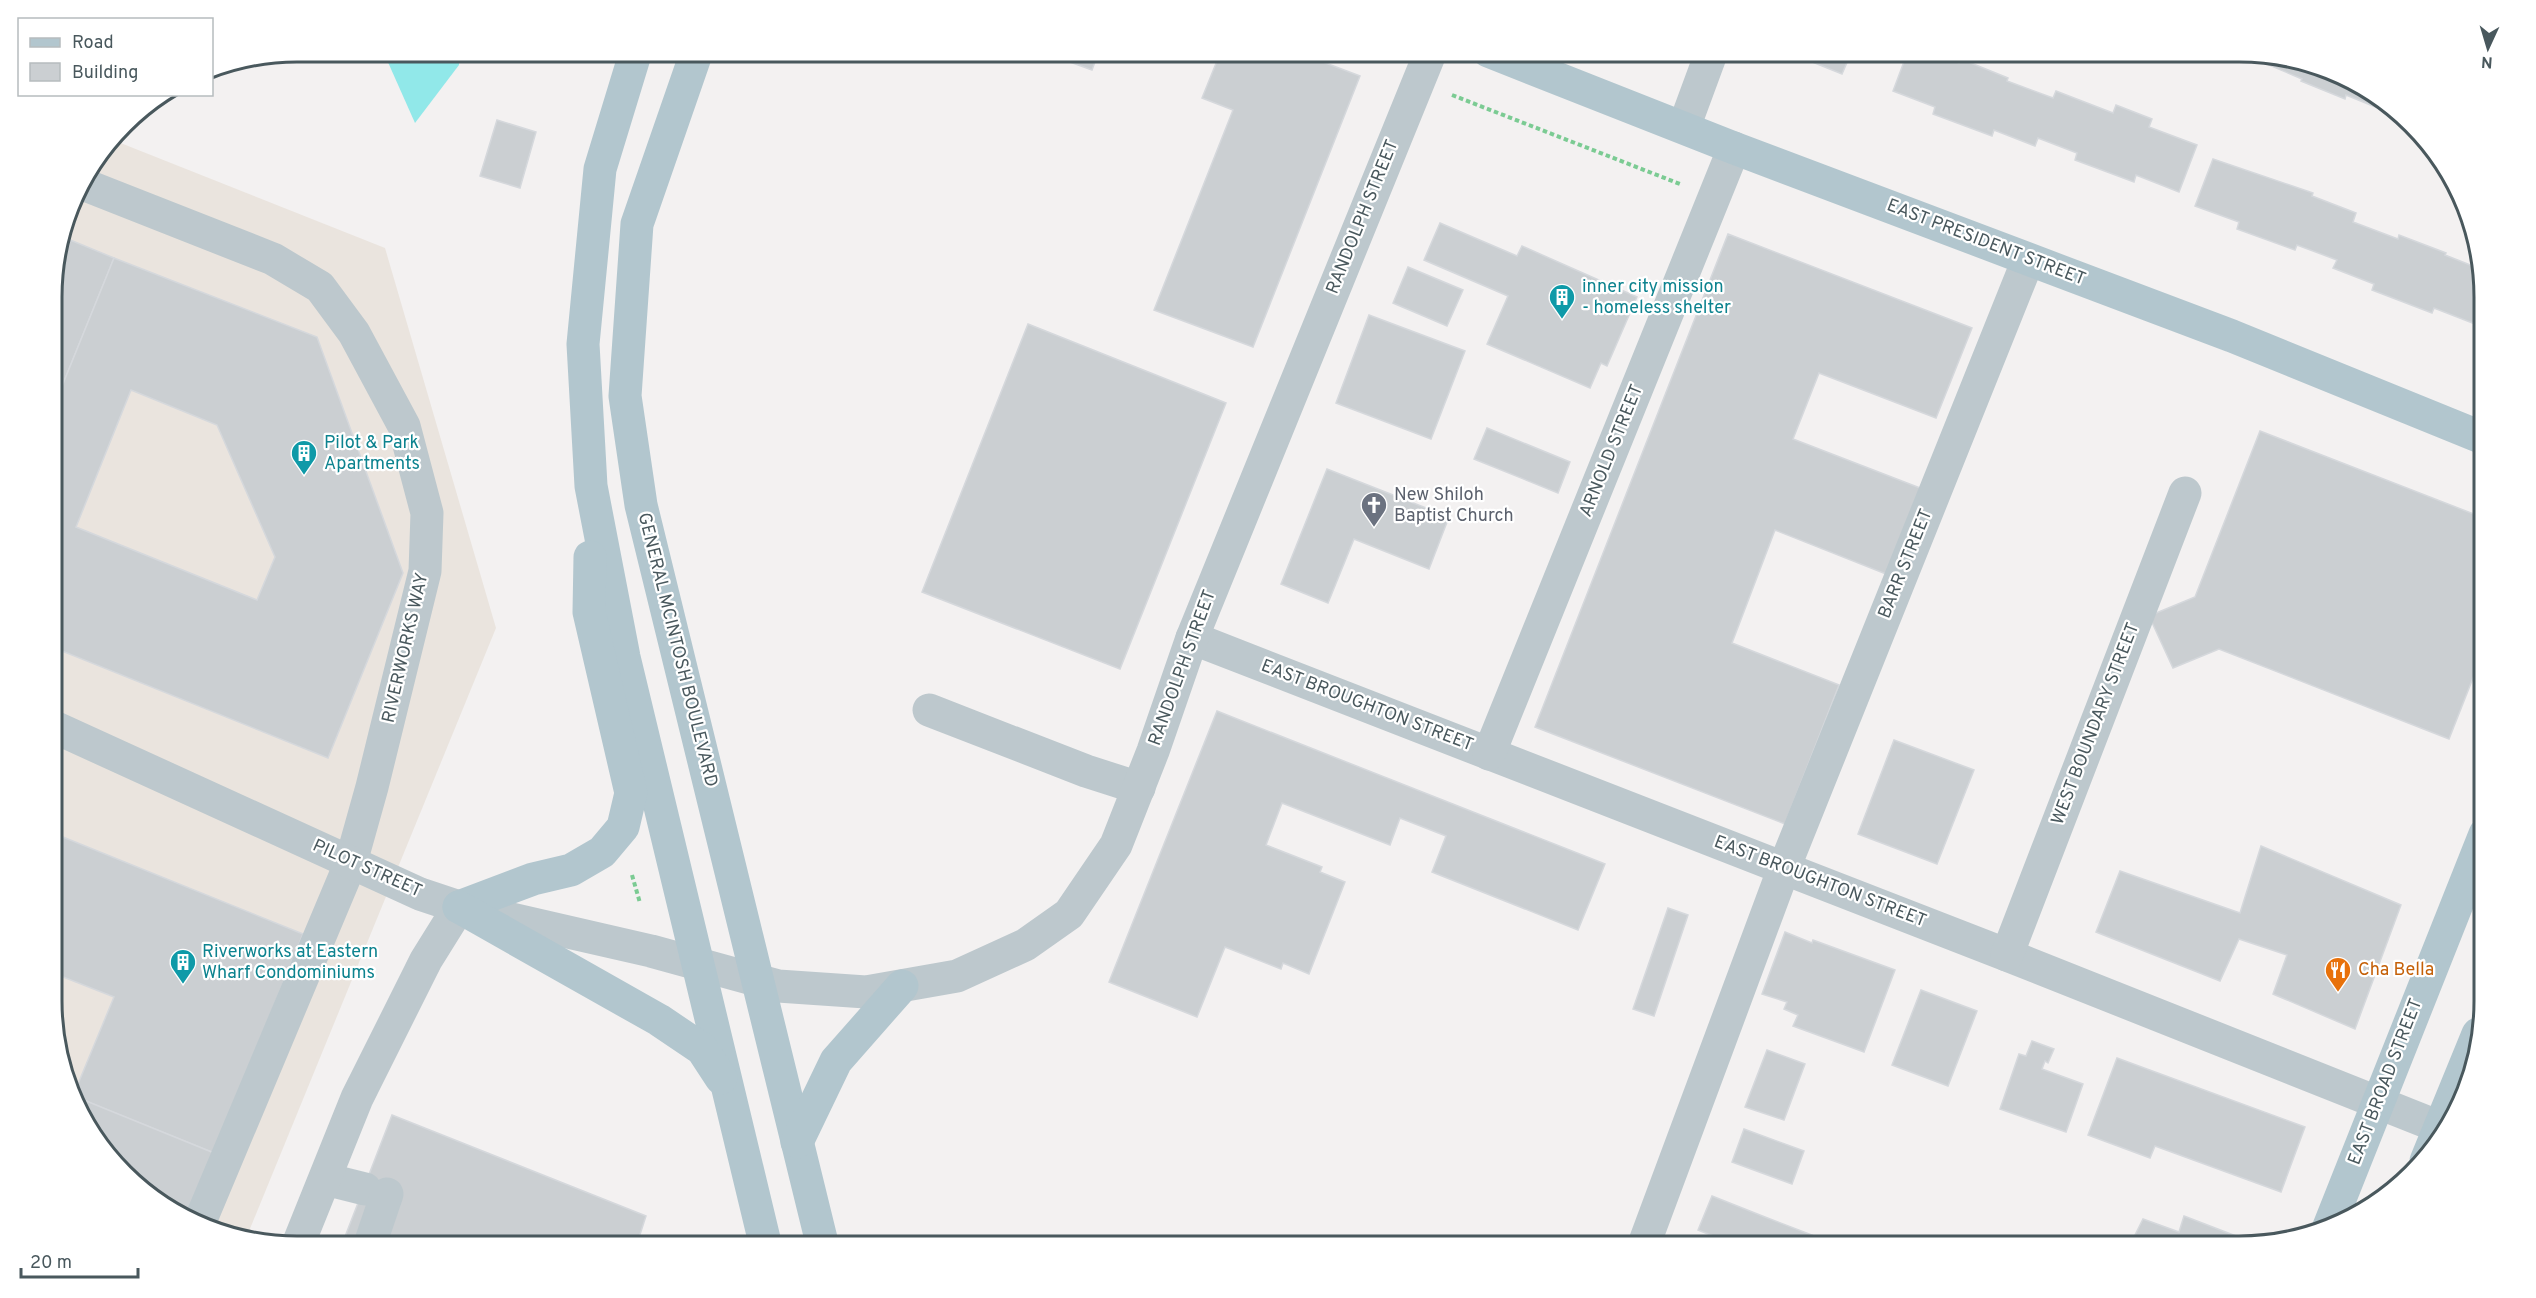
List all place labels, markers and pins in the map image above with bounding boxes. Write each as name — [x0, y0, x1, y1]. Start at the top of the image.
place label: inner city mission - homeless shelter — [1582, 276, 1731, 320]
building icon: inner city mission - homeless shelter — [1547, 282, 1577, 320]
place label: Pilot & Park Apartments — [324, 432, 420, 476]
building icon: Pilot & Park Apartments — [289, 438, 319, 476]
place label: New Shiloh Baptist Church — [1394, 484, 1514, 528]
church icon: New Shiloh Baptist Church — [1359, 490, 1389, 528]
place label: Riverworks at Eastern Wharf Condominiums — [202, 941, 378, 985]
building icon: Riverworks at Eastern Wharf Condominiums — [168, 947, 198, 985]
restaurant icon: Cha Bella — [2323, 955, 2353, 993]
place label: Cha Bella — [2358, 959, 2434, 982]

